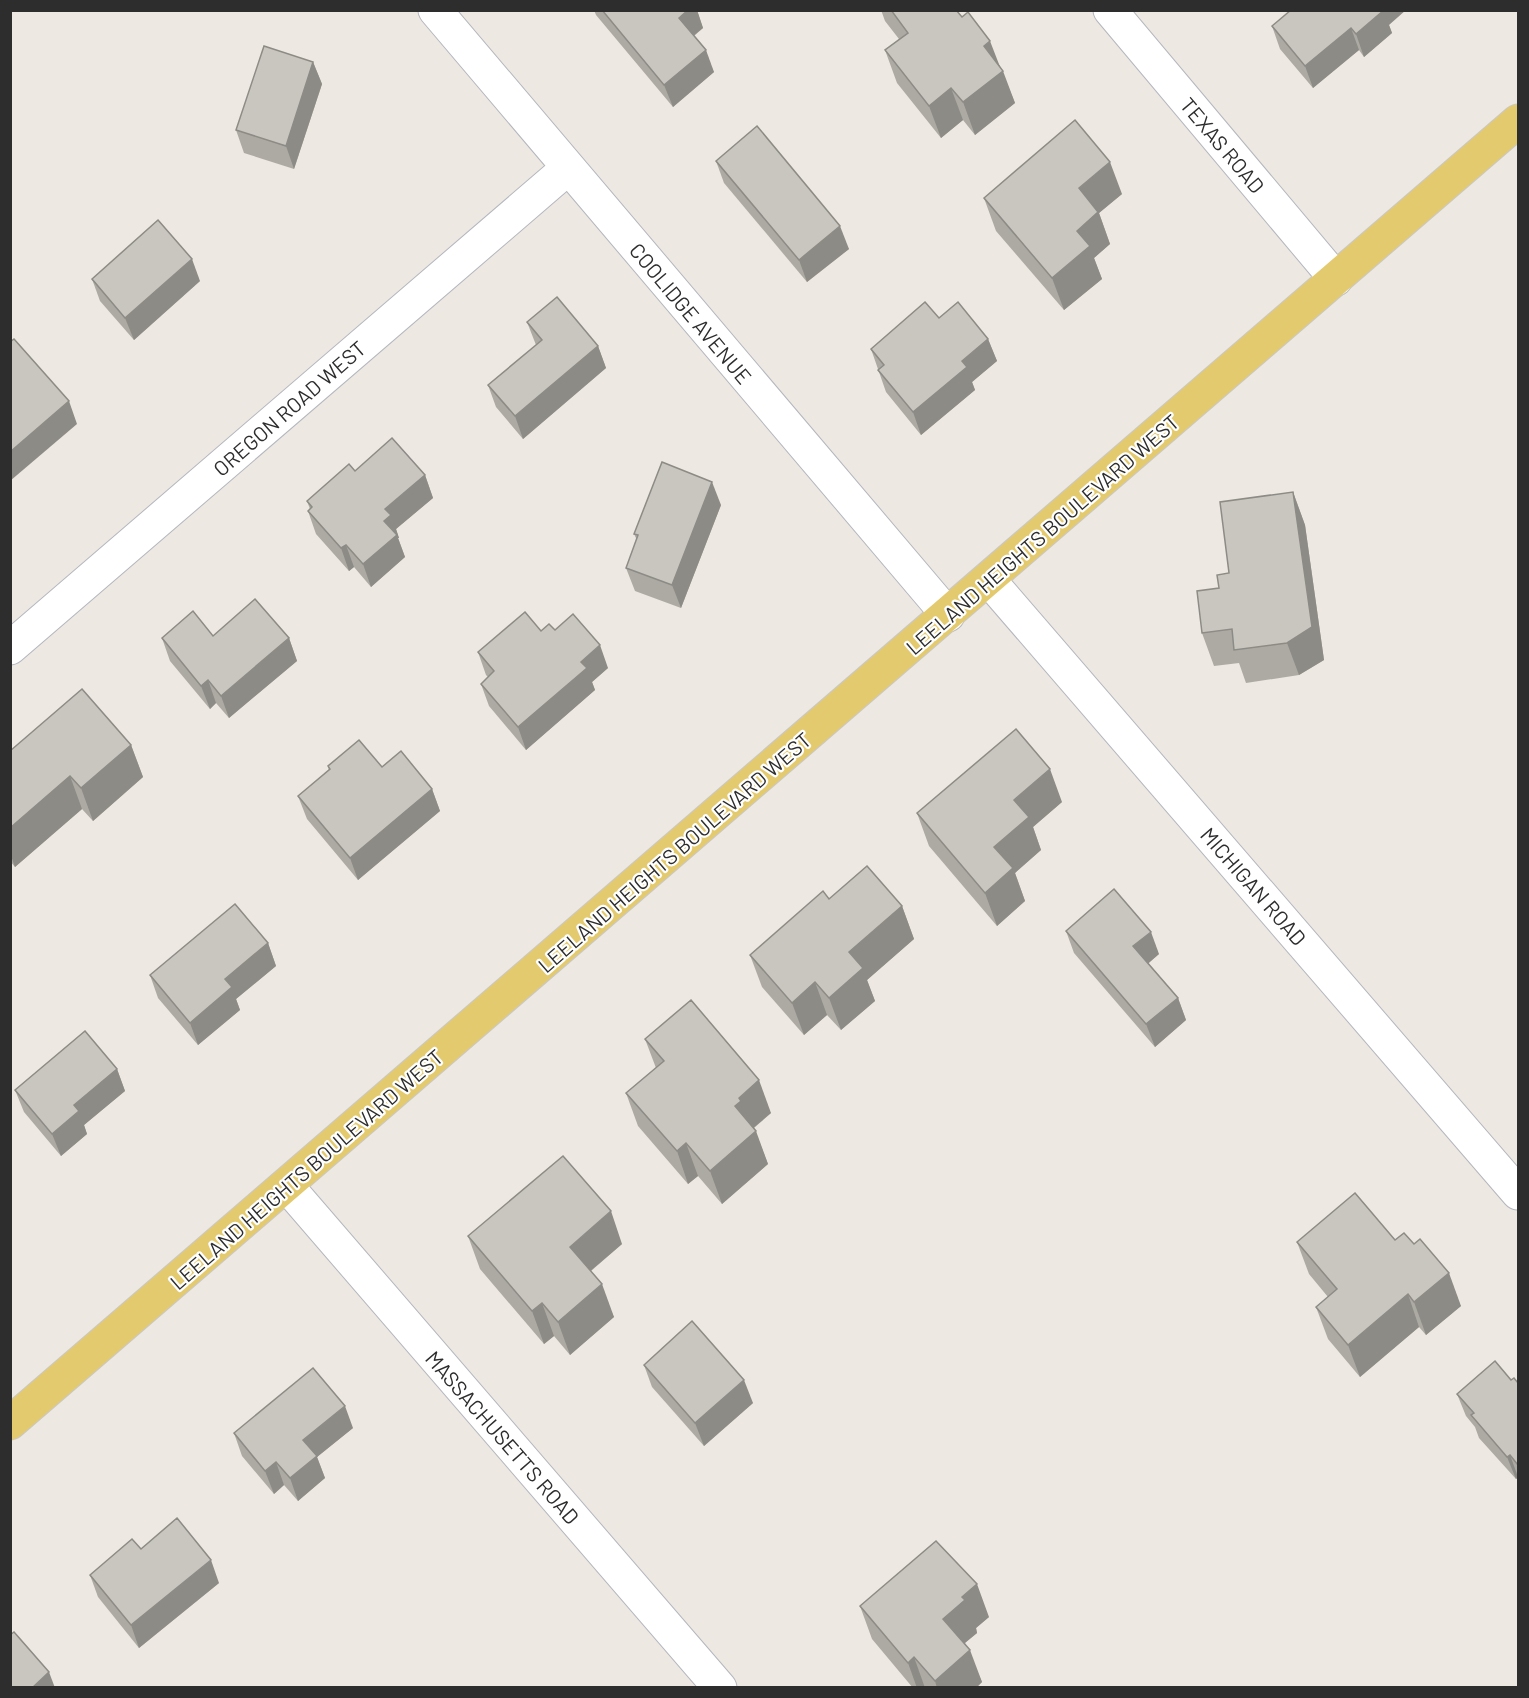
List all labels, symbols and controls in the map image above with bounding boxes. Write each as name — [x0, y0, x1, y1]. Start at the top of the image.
street label: TEXAS ROAD — [1176, 92, 1270, 198]
street label: COOLIDGE AVENUE — [625, 238, 757, 388]
street label: OREGON ROAD WEST — [208, 335, 370, 481]
street label: LEELAND HEIGHTS BOULEVARD WEST — [900, 409, 1184, 659]
street label: LEELAND HEIGHTS BOULEVARD WEST — [532, 727, 816, 977]
street label: MICHIGAN ROAD — [1196, 822, 1312, 950]
street label: LEELAND HEIGHTS BOULEVARD WEST — [164, 1044, 448, 1294]
street label: MASSACHUSETTS ROAD — [421, 1345, 585, 1529]

